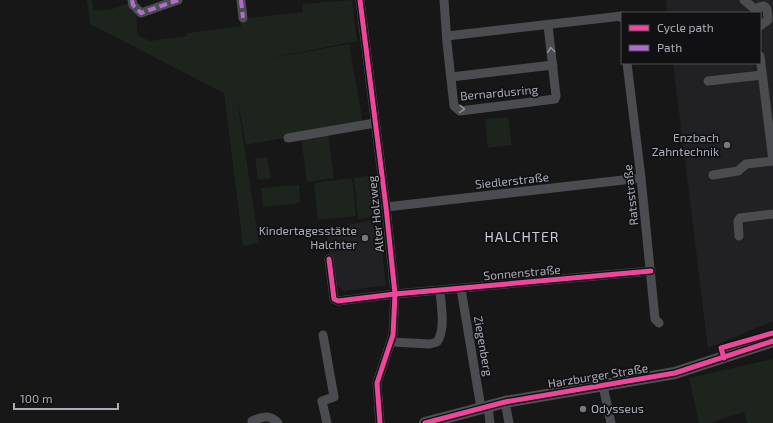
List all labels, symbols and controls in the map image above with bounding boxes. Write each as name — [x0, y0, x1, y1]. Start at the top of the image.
legend — [621, 12, 761, 64]
text: Cycle path — [657, 20, 714, 34]
text: Path — [657, 40, 682, 54]
one-way arrow — [547, 47, 556, 53]
street label: Bernardusring — [459, 82, 539, 102]
one-way arrow — [459, 105, 466, 114]
place label: Enzbach Zahntechnik — [652, 130, 719, 158]
marker: Enzbach Zahntechnik — [722, 140, 732, 150]
street label: Ratsstraße — [620, 164, 640, 226]
street label: Siedlerstraße — [474, 169, 550, 191]
street label: Alter Holzweg — [364, 175, 386, 253]
place label: Kindertagesstätte Halchter — [259, 223, 357, 251]
district label: HALCHTER — [485, 228, 560, 245]
marker: Kindertagesstätte Halchter — [360, 233, 370, 243]
street label: Sonnenstraße — [483, 262, 561, 282]
street label: Ziegenberg — [472, 315, 496, 377]
street label: Harzburger Straße — [547, 360, 649, 390]
scale bar — [14, 385, 118, 411]
text: 100 m — [20, 391, 52, 405]
place label: Odysseus — [591, 401, 644, 415]
marker: Odysseus — [578, 404, 588, 414]

